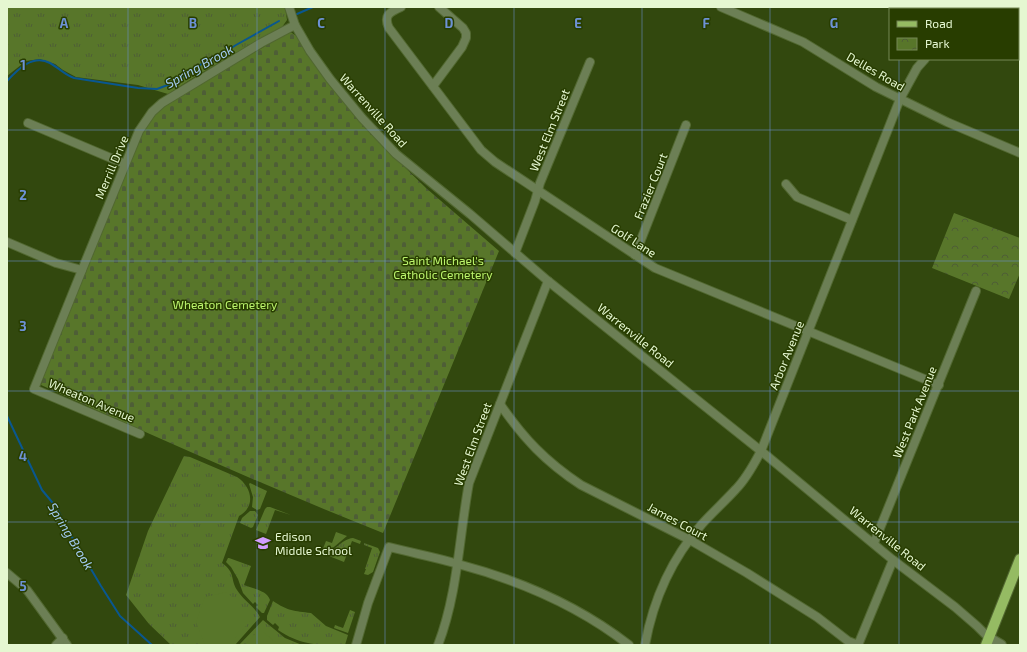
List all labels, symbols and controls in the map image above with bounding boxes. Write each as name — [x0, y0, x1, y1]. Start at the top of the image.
legend — [889, 8, 1019, 60]
text: A — [60, 15, 69, 31]
text: B — [189, 15, 197, 31]
text: C — [317, 15, 325, 31]
text: D — [445, 15, 454, 31]
text: E — [574, 15, 582, 31]
text: F — [702, 15, 710, 31]
text: G — [830, 15, 838, 31]
text: Road — [925, 16, 953, 30]
text: Park — [925, 36, 950, 50]
water label: Spring Brook — [162, 41, 236, 91]
street label: Delles Road — [845, 49, 907, 93]
text: 1 — [20, 57, 26, 73]
street label: Warrenville Road — [337, 70, 411, 150]
street label: West Elm Street — [526, 86, 572, 173]
street label: Merrill Drive — [91, 133, 131, 201]
street label: Frazier Court — [630, 150, 670, 221]
text: 2 — [19, 187, 27, 203]
street label: Golf Lane — [609, 220, 659, 260]
park label: Saint Michael's Catholic Cemetery — [393, 253, 493, 281]
park label: Wheaton Cemetery — [173, 297, 278, 311]
street label: Warrenville Road — [595, 300, 677, 370]
text: 3 — [19, 318, 27, 334]
street label: Arbor Avenue — [766, 318, 806, 392]
street label: West Park Avenue — [889, 364, 939, 460]
street label: Wheaton Avenue — [47, 376, 137, 424]
street label: West Elm Street — [450, 400, 494, 488]
text: 4 — [19, 448, 27, 464]
street label: James Court — [645, 499, 711, 543]
water label: Spring Brook — [45, 500, 97, 573]
street label: Warrenville Road — [847, 503, 929, 573]
place label: Edison Middle School — [275, 529, 352, 557]
school or university icon: Edison Middle School — [254, 534, 272, 552]
text: 5 — [19, 578, 27, 594]

